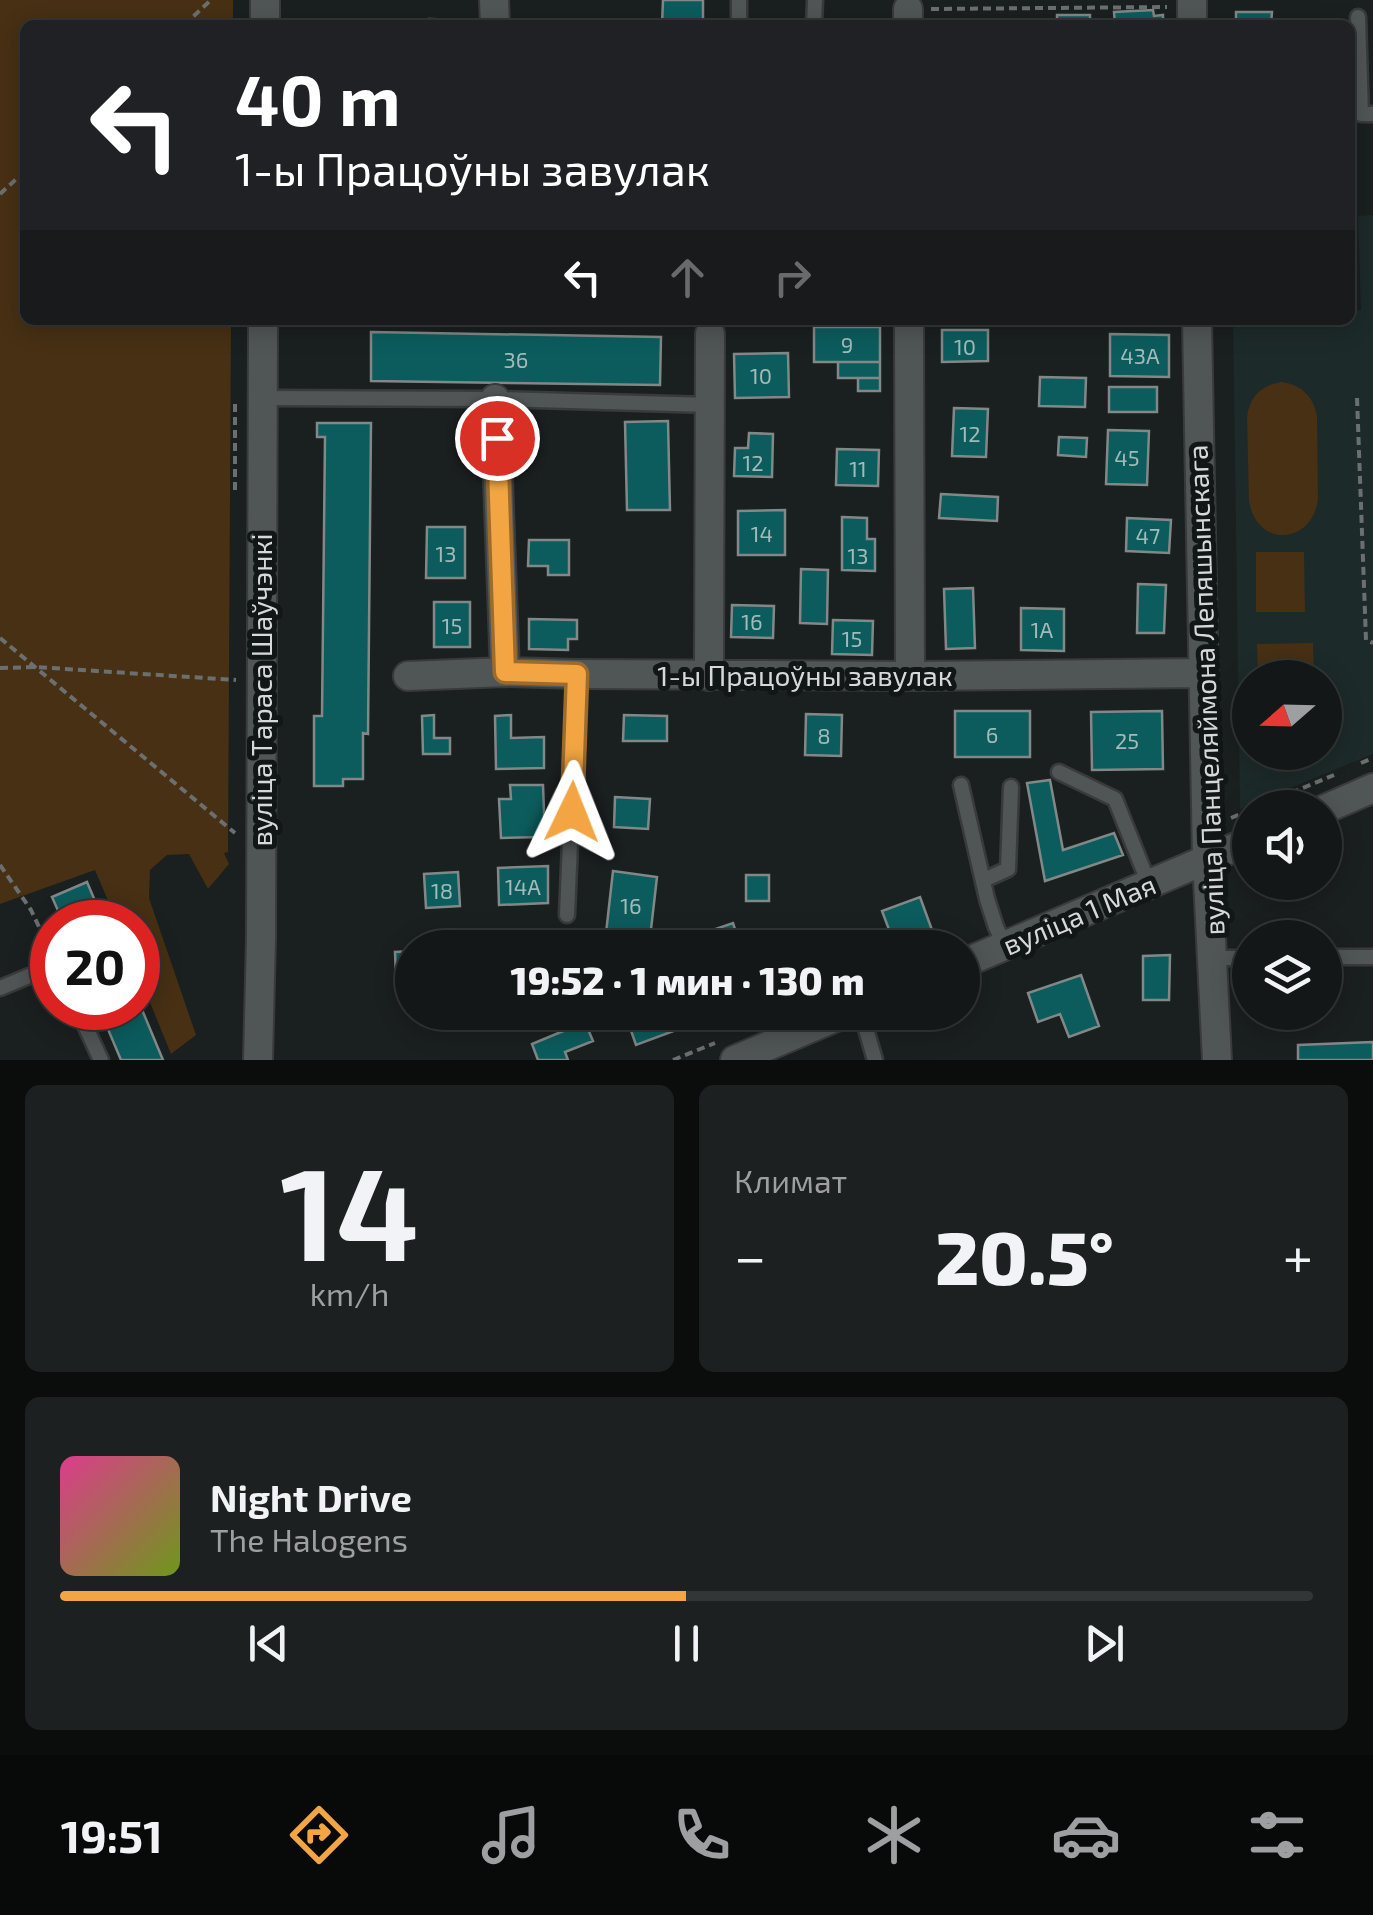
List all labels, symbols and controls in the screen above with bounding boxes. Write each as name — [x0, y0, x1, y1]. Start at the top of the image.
text: 40 m — [235, 56, 401, 140]
icon: left — [70, 60, 200, 190]
text: 1-ы Працоўны завулак — [235, 141, 710, 195]
icon: left — [555, 250, 610, 305]
icon: ahead — [660, 250, 715, 305]
icon: right — [765, 250, 820, 305]
house number: 9 — [841, 331, 853, 357]
house number: 10 — [954, 333, 976, 359]
house number: 43А — [1120, 342, 1160, 368]
house number: 36 — [504, 346, 528, 372]
house number: 10 — [750, 362, 772, 388]
pin — [455, 396, 540, 481]
icon: arrive — [470, 411, 525, 466]
house number: 12 — [959, 420, 981, 446]
house number: 45 — [1114, 444, 1140, 470]
street label: вуліца Панцеляймона Лепяшынскага — [1179, 444, 1231, 936]
house number: 12 — [742, 449, 764, 475]
house number: 11 — [849, 455, 867, 481]
house number: 14 — [751, 520, 773, 546]
house number: 47 — [1136, 522, 1160, 548]
street label: вуліца Тараса Шаўчэнкі — [244, 533, 278, 847]
house number: 13 — [436, 540, 457, 566]
house number: 13 — [848, 542, 869, 568]
house number: 16 — [741, 608, 763, 634]
house number: 15 — [442, 612, 462, 638]
house number: 1А — [1031, 616, 1054, 642]
house number: 15 — [842, 625, 862, 651]
street label: 1-ы Працоўны завулак — [657, 658, 953, 692]
north arrow — [1232, 660, 1342, 770]
map controls — [1232, 660, 1342, 1030]
house number: 6 — [986, 721, 998, 747]
house number: 8 — [817, 722, 831, 748]
house number: 25 — [1115, 727, 1139, 753]
position arrow — [520, 760, 624, 864]
button: sound — [1232, 790, 1342, 900]
street label: вуліца 1 Мая — [997, 867, 1161, 961]
house number: 14А — [505, 873, 541, 899]
house number: 18 — [431, 877, 453, 903]
house number: 16 — [620, 892, 642, 918]
speed limit sign: 20 — [30, 900, 160, 1030]
button: layers — [1232, 920, 1342, 1030]
text: 19:52 · 1 мин · 130 m — [511, 957, 864, 1003]
text: 14 — [280, 1131, 419, 1287]
text: Климат — [734, 1161, 847, 1199]
text: 20.5° — [935, 1210, 1114, 1300]
text: − — [734, 1222, 766, 1288]
text: + — [1283, 1222, 1313, 1288]
text: km/h — [310, 1274, 389, 1312]
text: Night Drive — [210, 1474, 412, 1520]
text: The Halogens — [210, 1520, 408, 1558]
icon: previous — [241, 1616, 296, 1671]
icon: pause — [659, 1616, 714, 1671]
icon: next — [1077, 1616, 1132, 1671]
icon: directions — [284, 1800, 354, 1870]
icon: music — [476, 1800, 546, 1870]
icon: phone — [667, 1800, 737, 1870]
icon: climate — [859, 1800, 929, 1870]
icon: car — [1051, 1800, 1121, 1870]
icon: filters — [1242, 1800, 1312, 1870]
text: 19:51 — [61, 1808, 163, 1862]

